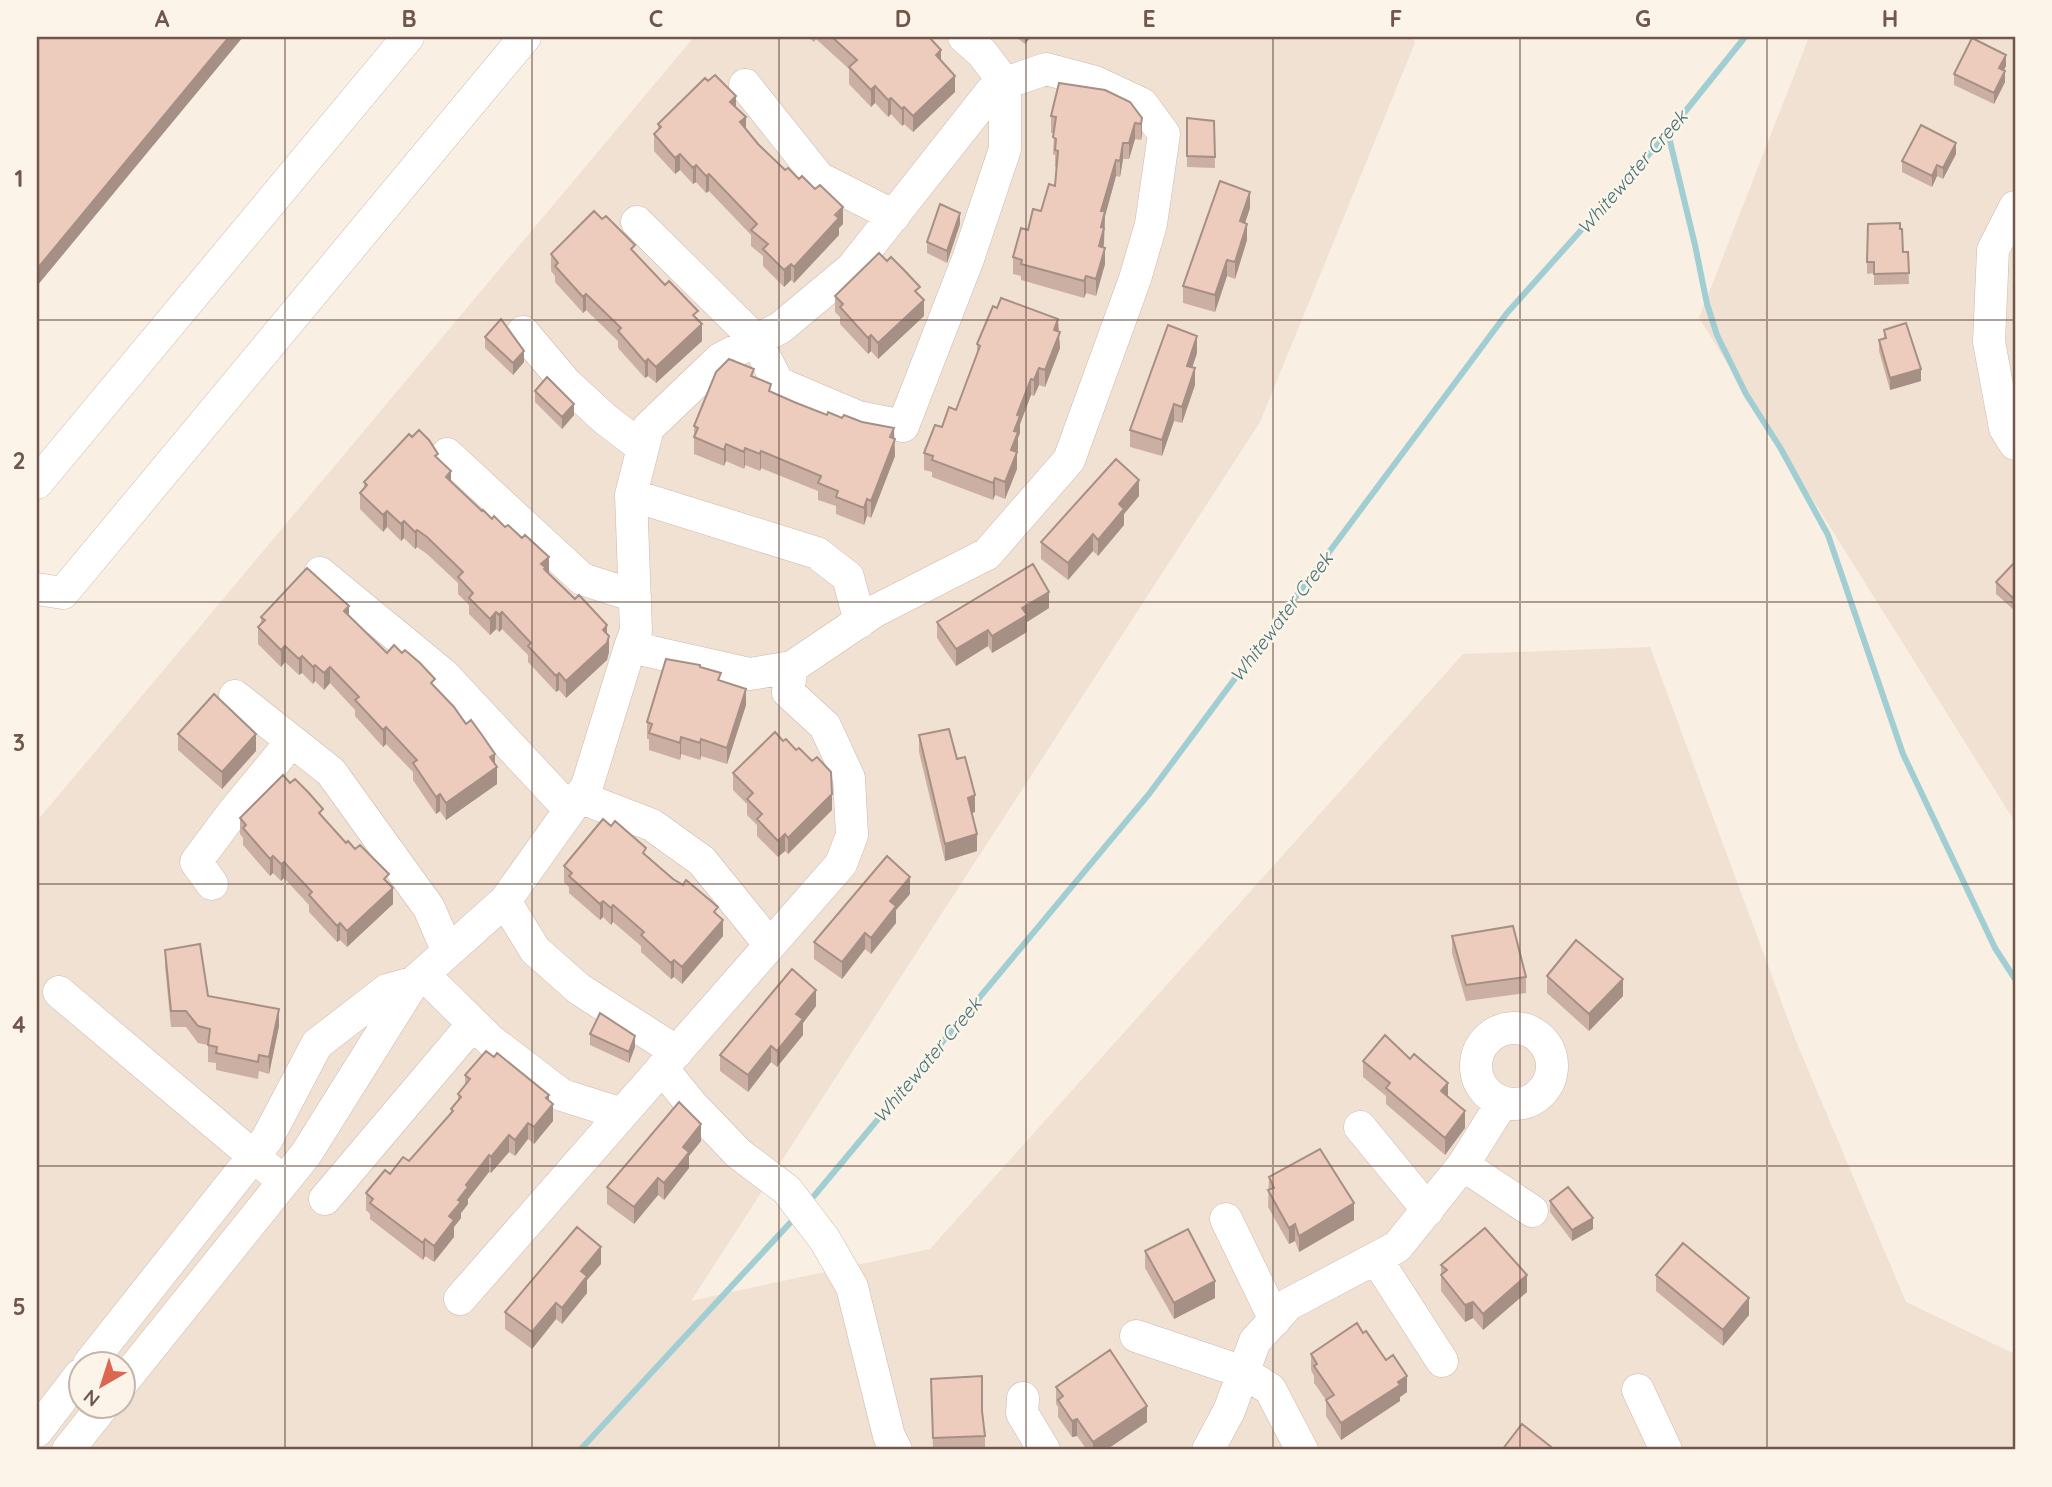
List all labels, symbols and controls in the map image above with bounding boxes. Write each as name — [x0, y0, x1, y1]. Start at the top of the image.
text: A — [155, 4, 170, 33]
text: B — [401, 4, 417, 33]
text: C — [649, 4, 663, 33]
text: D — [895, 4, 911, 33]
text: E — [1142, 4, 1156, 33]
text: F — [1390, 4, 1402, 33]
text: G — [1635, 4, 1651, 33]
text: H — [1882, 4, 1898, 33]
water label: Whitewater Creek — [1572, 104, 1694, 239]
text: 1 — [15, 164, 23, 193]
text: 2 — [12, 446, 26, 475]
water label: Whitewater Creek — [1224, 546, 1339, 687]
text: 3 — [13, 728, 25, 757]
water label: Whitewater Creek — [867, 991, 988, 1128]
text: 4 — [12, 1010, 26, 1039]
text: 5 — [12, 1292, 26, 1321]
north arrow — [66, 1350, 136, 1420]
text: N — [78, 1384, 104, 1412]

